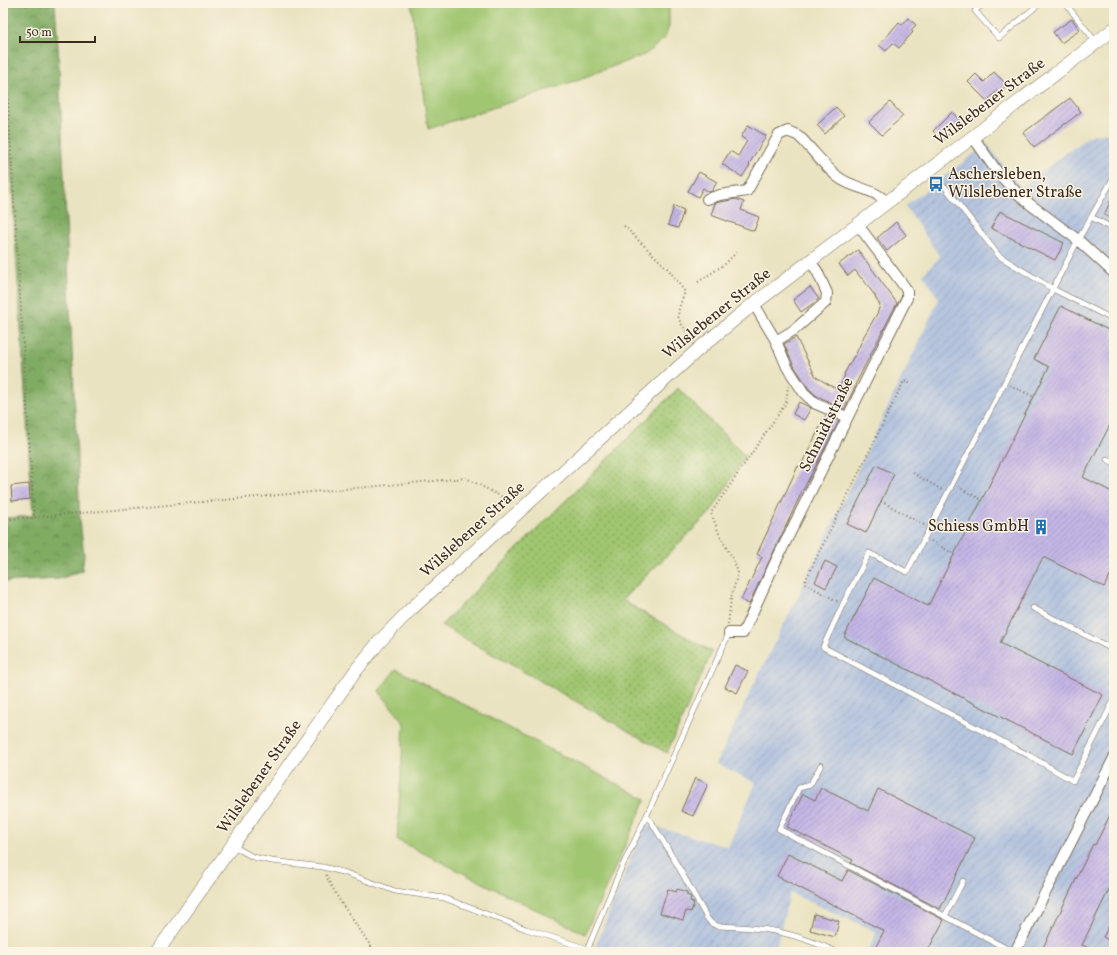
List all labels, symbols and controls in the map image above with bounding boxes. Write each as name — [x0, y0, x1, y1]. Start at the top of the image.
scale bar — [20, 18, 95, 44]
text: 50 m — [26, 25, 52, 41]
street label: Wilslebener Straße — [930, 53, 1050, 151]
place label: Aschersleben, Wilslebener Straße — [948, 164, 1082, 204]
bus stop icon: Aschersleben, Wilslebener Straße — [927, 175, 945, 193]
street label: Wilslebener Straße — [658, 263, 776, 365]
street label: Schmidtstraße — [795, 374, 859, 476]
street label: Wilslebener Straße — [416, 477, 530, 583]
place label: Schiess GmbH — [928, 516, 1029, 538]
building icon: Schiess GmbH — [1032, 518, 1050, 536]
street label: Wilslebener Straße — [213, 716, 307, 838]

